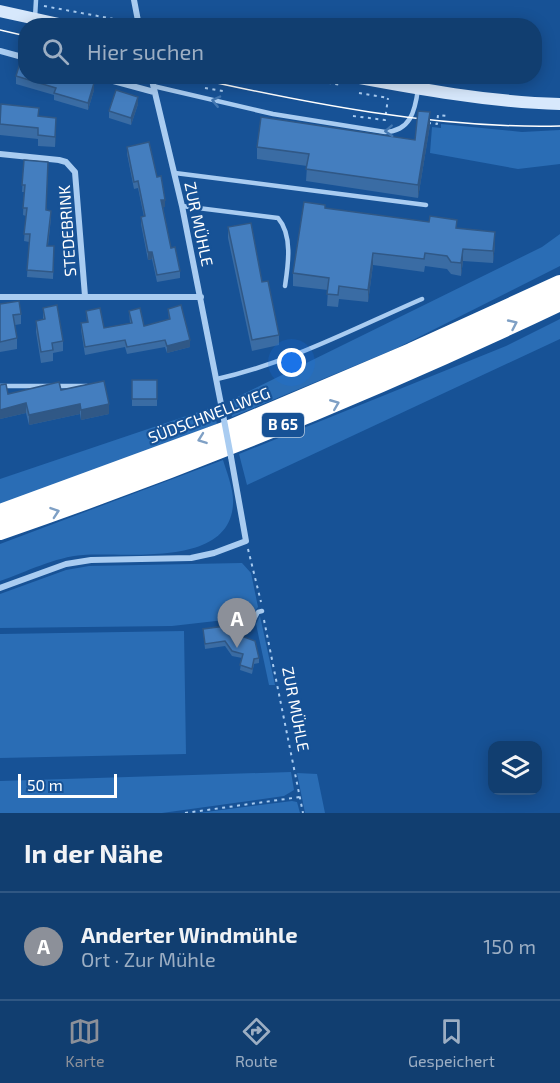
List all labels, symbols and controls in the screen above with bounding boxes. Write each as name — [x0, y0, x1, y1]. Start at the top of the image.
search box — [18, 18, 542, 84]
icon: search — [39, 35, 72, 68]
text: Hier suchen — [87, 38, 204, 64]
one-way arrow — [212, 96, 222, 109]
one-way arrow — [384, 124, 393, 137]
street label: ZUR MÜHLE — [181, 180, 218, 268]
street label: STEDEBRINK — [54, 184, 79, 277]
one-way arrow — [507, 320, 518, 332]
your location — [277, 348, 306, 377]
street label: SÜDSCHNELLWEG — [145, 383, 272, 447]
one-way arrow — [329, 399, 340, 411]
road number: B 65 — [262, 413, 304, 437]
one-way arrow — [197, 432, 208, 445]
one-way arrow — [49, 506, 60, 519]
pin: A — [218, 598, 256, 648]
street label: ZUR MÜHLE — [279, 665, 314, 753]
map controls — [488, 741, 542, 795]
button: layers — [488, 741, 542, 795]
scale bar — [18, 771, 117, 798]
text: 50 m — [27, 775, 63, 794]
text: In der Nähe — [24, 837, 163, 868]
text: Anderter Windmühle — [81, 921, 298, 947]
text: A — [37, 934, 50, 958]
text: 150 m — [483, 934, 536, 958]
text: Ort · Zur Mühle — [81, 947, 216, 971]
tab: Karte — [65, 1015, 105, 1070]
tab: Route — [235, 1015, 278, 1070]
tab: Gespeichert — [408, 1015, 495, 1070]

